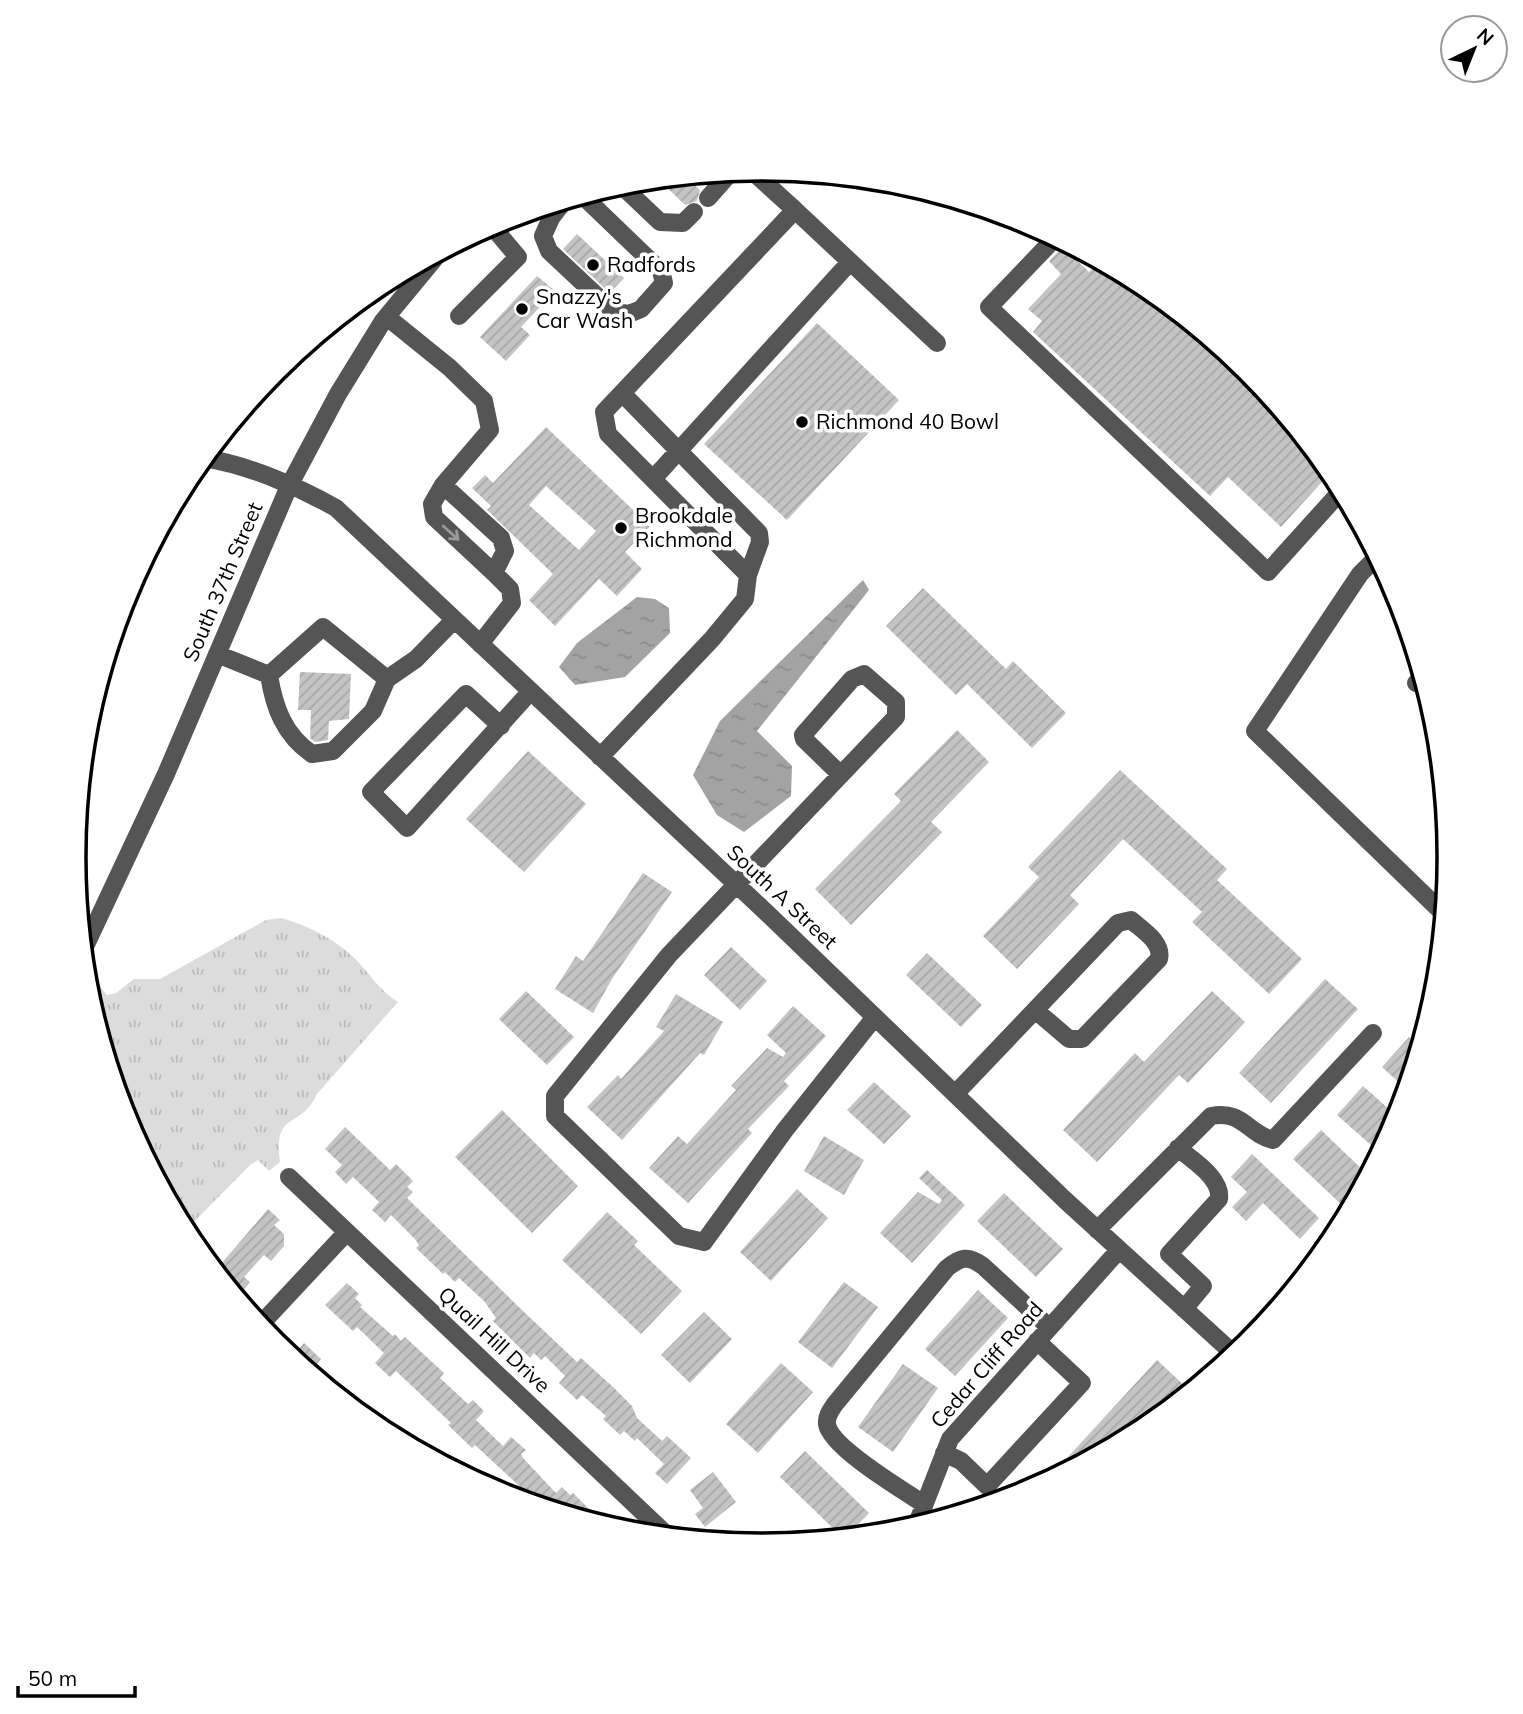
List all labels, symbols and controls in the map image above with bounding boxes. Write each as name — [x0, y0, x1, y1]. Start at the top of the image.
north arrow — [1439, 14, 1509, 84]
text: N — [1472, 23, 1499, 50]
place label: Radfords — [607, 251, 696, 277]
marker: Radfords — [585, 257, 601, 273]
place label: Snazzy's Car Wash — [536, 283, 633, 333]
marker: Snazzy's Car Wash — [514, 301, 530, 317]
place label: Richmond 40 Bowl — [816, 408, 999, 434]
marker: Richmond 40 Bowl — [794, 414, 810, 430]
street label: South 37th Street — [177, 498, 267, 665]
place label: Brookdale Richmond — [635, 502, 733, 552]
marker: Brookdale Richmond — [613, 520, 629, 536]
one-way arrow — [442, 525, 460, 541]
street label: South A Street — [722, 839, 843, 954]
street label: Quail Hill Drive — [433, 1281, 556, 1398]
street label: Cedar Cliff Road — [924, 1296, 1048, 1433]
scale bar — [18, 1654, 135, 1698]
text: 50 m — [28, 1665, 77, 1691]

